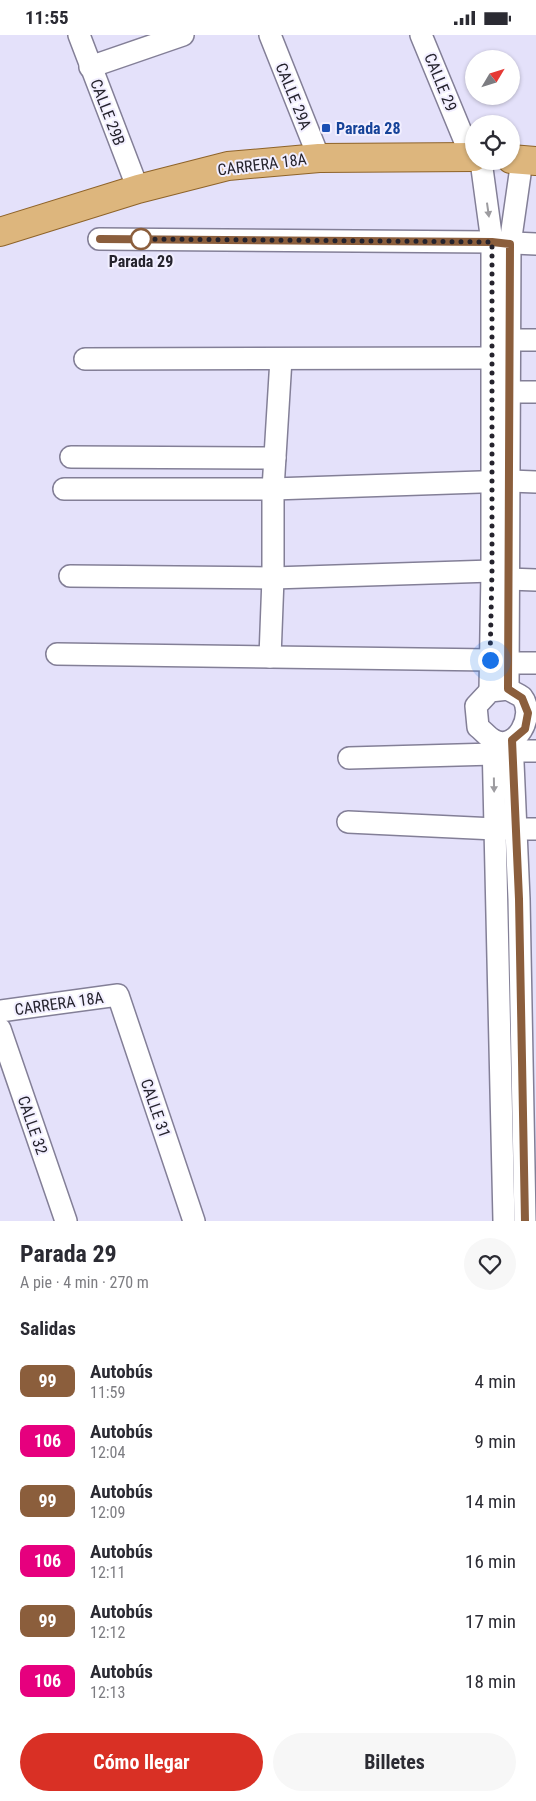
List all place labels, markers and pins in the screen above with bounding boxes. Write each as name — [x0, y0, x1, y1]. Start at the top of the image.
place label: Parada 28 — [336, 119, 400, 138]
marker: Parada 28 — [320, 122, 332, 134]
marker: Parada 29 — [130, 228, 152, 250]
place label: Parada 29 — [109, 252, 173, 271]

